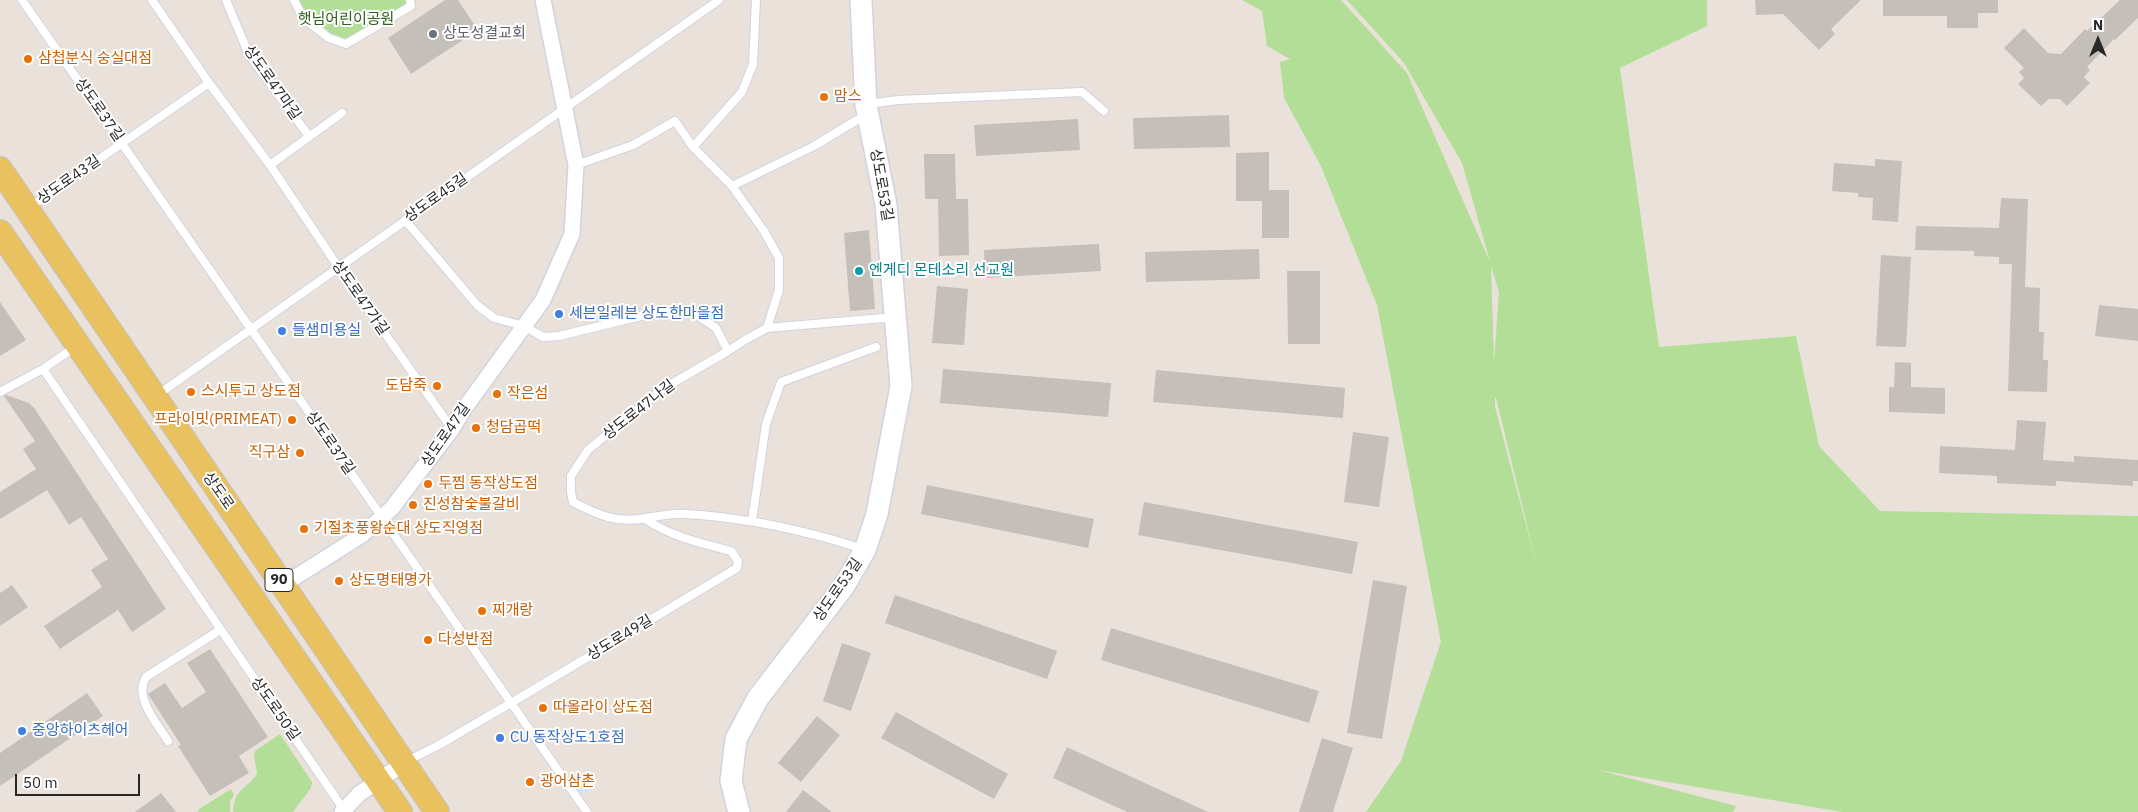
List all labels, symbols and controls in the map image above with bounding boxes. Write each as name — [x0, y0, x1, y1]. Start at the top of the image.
park label: 햇님어린이공원 — [298, 11, 394, 29]
north arrow — [2073, 15, 2123, 65]
text: N — [2093, 16, 2103, 34]
place label: 상도성결교회 — [443, 25, 526, 43]
marker: 상도성결교회 — [427, 28, 439, 40]
street label: 상도로47마길 — [240, 42, 304, 124]
place label: 삼첩분식 숭실대점 — [38, 50, 152, 68]
marker: 삼첩분식 숭실대점 — [22, 53, 34, 65]
street label: 상도로37길 — [71, 75, 127, 145]
place label: 맘스 — [834, 88, 862, 106]
marker: 맘스 — [818, 91, 830, 103]
street label: 상도로53길 — [866, 147, 896, 223]
street label: 상도로43길 — [34, 152, 104, 208]
street label: 상도로45길 — [401, 170, 471, 226]
street label: 상도로47가길 — [328, 257, 392, 339]
place label: 엔게디 몬테소리 선교원 — [869, 262, 1014, 280]
marker: 엔게디 몬테소리 선교원 — [853, 265, 865, 277]
place label: 세븐일레븐 상도한마을점 — [569, 305, 724, 323]
marker: 세븐일레븐 상도한마을점 — [553, 308, 565, 320]
place label: 들샘미용실 — [292, 322, 361, 340]
marker: 들샘미용실 — [276, 325, 288, 337]
street label: 상도로47나길 — [599, 376, 679, 444]
place label: 도담죽 — [386, 377, 427, 395]
marker: 도담죽 — [431, 380, 443, 392]
place label: 스시투고 상도점 — [201, 383, 301, 401]
place label: 작은섬 — [507, 385, 548, 403]
marker: 스시투고 상도점 — [185, 386, 197, 398]
marker: 작은섬 — [491, 388, 503, 400]
street label: 상도로47길 — [418, 400, 474, 470]
street label: 상도로37길 — [302, 408, 358, 478]
place label: 프라이밋(PRIMEAT) — [154, 411, 282, 429]
marker: 프라이밋(PRIMEAT) — [286, 414, 298, 426]
place label: 청담곱떡 — [486, 419, 541, 437]
marker: 청담곱떡 — [470, 422, 482, 434]
place label: 직구삼 — [249, 444, 290, 462]
marker: 직구삼 — [294, 447, 306, 459]
street label: 상도로 — [199, 469, 237, 513]
place label: 두찜 동작상도점 — [438, 475, 538, 493]
marker: 두찜 동작상도점 — [422, 478, 434, 490]
place label: 진성참숯불갈비 — [423, 496, 520, 514]
marker: 진성참숯불갈비 — [407, 499, 419, 511]
place label: 기절초풍왕순대 상도직영점 — [314, 520, 483, 538]
marker: 기절초풍왕순대 상도직영점 — [298, 523, 310, 535]
street label: 상도로53길 — [810, 555, 866, 625]
road number: 90 — [265, 568, 293, 592]
place label: 상도명태명가 — [349, 572, 432, 590]
marker: 상도명태명가 — [333, 575, 345, 587]
place label: 찌개랑 — [492, 602, 533, 620]
marker: 찌개랑 — [476, 605, 488, 617]
street label: 상도로49길 — [584, 611, 656, 665]
place label: 다성반점 — [438, 631, 493, 649]
marker: 다성반점 — [422, 634, 434, 646]
street label: 상도로50길 — [247, 674, 303, 744]
place label: 따올라이 상도점 — [553, 699, 653, 717]
marker: 따올라이 상도점 — [537, 702, 549, 714]
place label: 중앙하이츠헤어 — [32, 722, 129, 740]
marker: 중앙하이츠헤어 — [16, 725, 28, 737]
place label: CU 동작상도1호점 — [510, 729, 625, 747]
marker: CU 동작상도1호점 — [494, 732, 506, 744]
scale bar — [18, 764, 142, 796]
text: 50 m — [23, 773, 58, 792]
place label: 광어삼촌 — [540, 773, 595, 791]
marker: 광어삼촌 — [524, 776, 536, 788]

